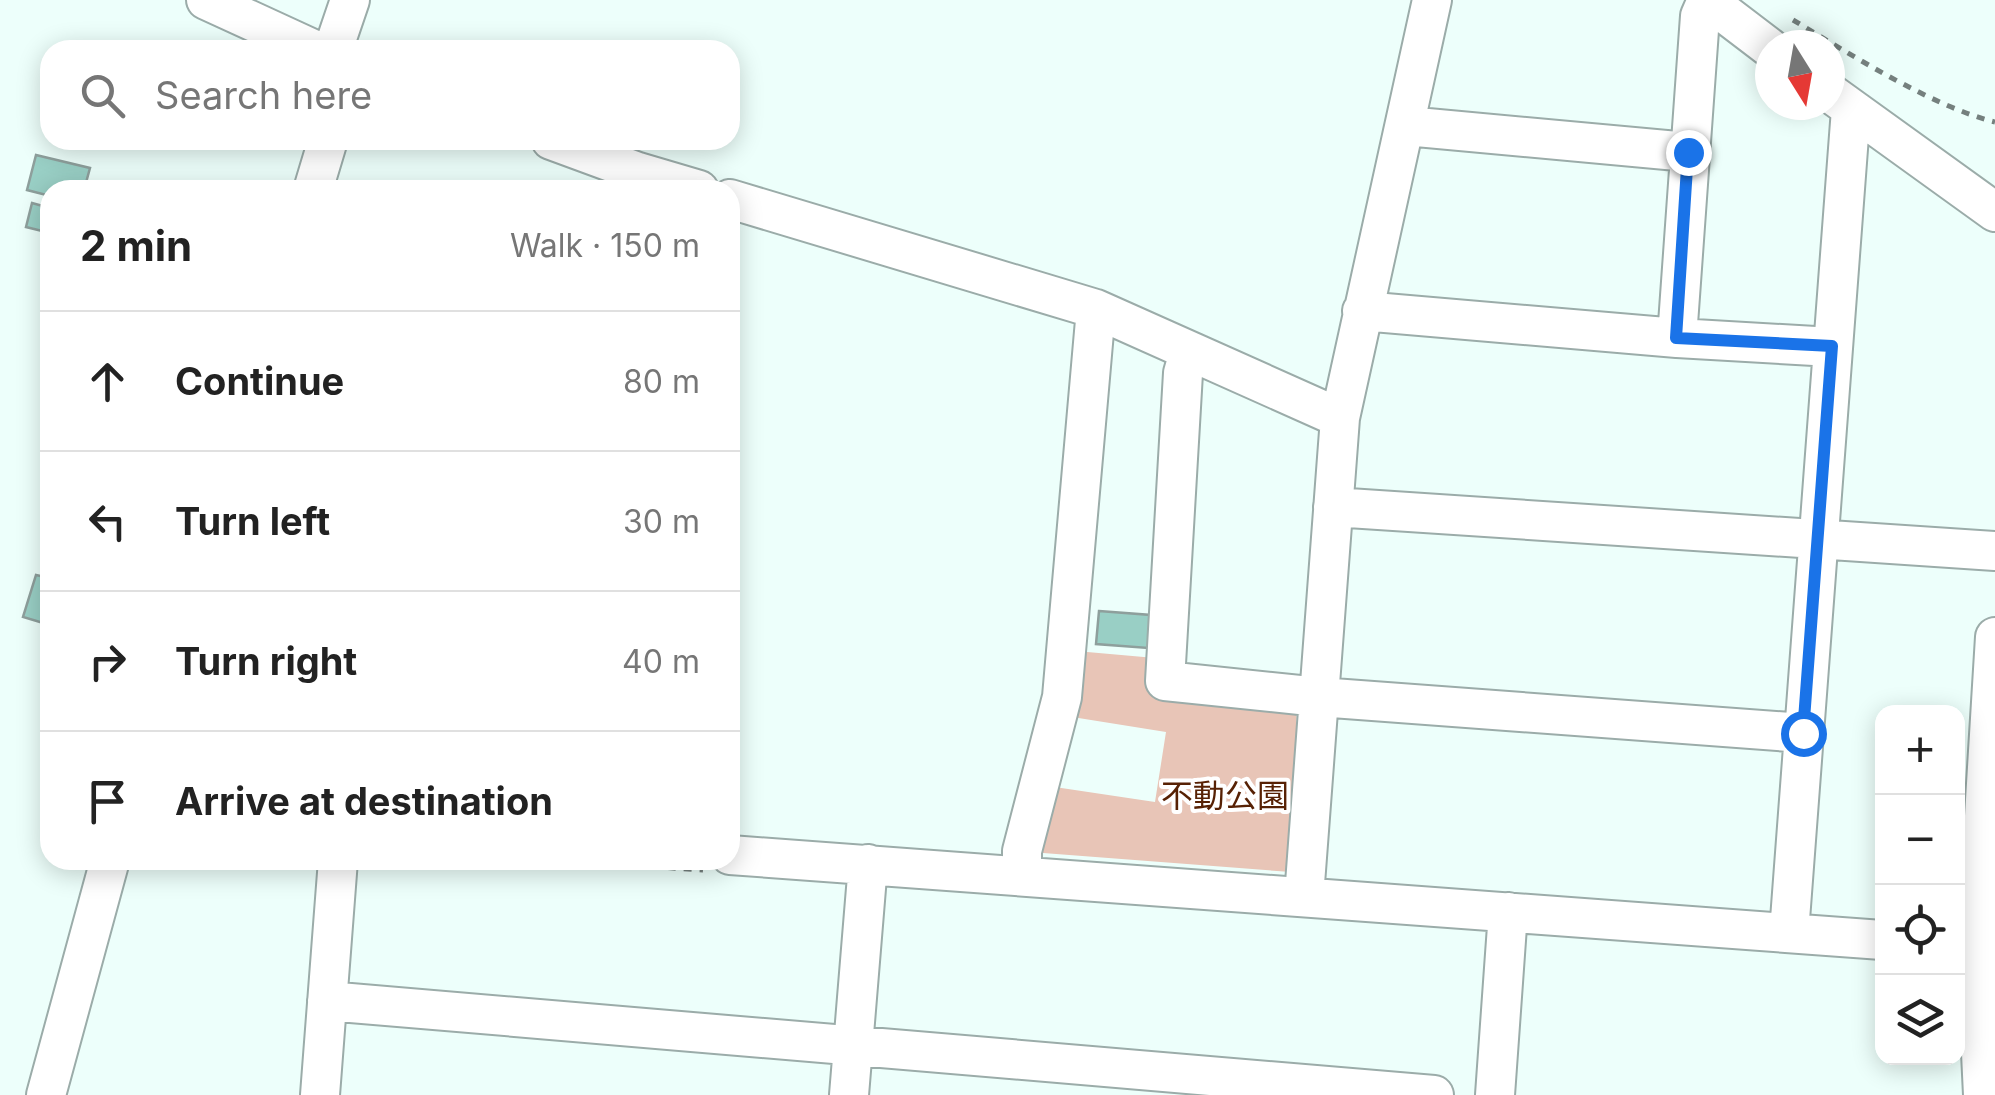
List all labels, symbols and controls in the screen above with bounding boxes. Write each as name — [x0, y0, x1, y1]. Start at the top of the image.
north arrow — [1755, 30, 1845, 120]
search box — [40, 40, 740, 150]
icon: search — [75, 68, 130, 123]
text: Search here — [155, 72, 372, 118]
route end — [1666, 130, 1712, 176]
text: 2 min — [80, 220, 192, 271]
text: Walk · 150 m — [510, 226, 700, 265]
icon: ahead — [80, 354, 135, 409]
text: Continue — [175, 358, 344, 404]
text: 80 m — [623, 362, 700, 401]
icon: left — [80, 494, 135, 549]
text: Turn left — [175, 498, 330, 544]
text: 30 m — [623, 502, 700, 541]
icon: right — [80, 634, 135, 689]
text: Turn right — [175, 638, 357, 684]
text: 40 m — [622, 642, 700, 681]
map controls — [1875, 705, 1965, 1065]
button: + — [1875, 705, 1965, 795]
route start — [1781, 711, 1827, 757]
icon: arrive — [80, 774, 135, 829]
park label: 不動公園 — [1161, 776, 1289, 815]
text: Arrive at destination — [175, 778, 553, 824]
button: − — [1875, 795, 1965, 885]
button: locate — [1875, 885, 1965, 975]
button: layers — [1875, 975, 1965, 1065]

